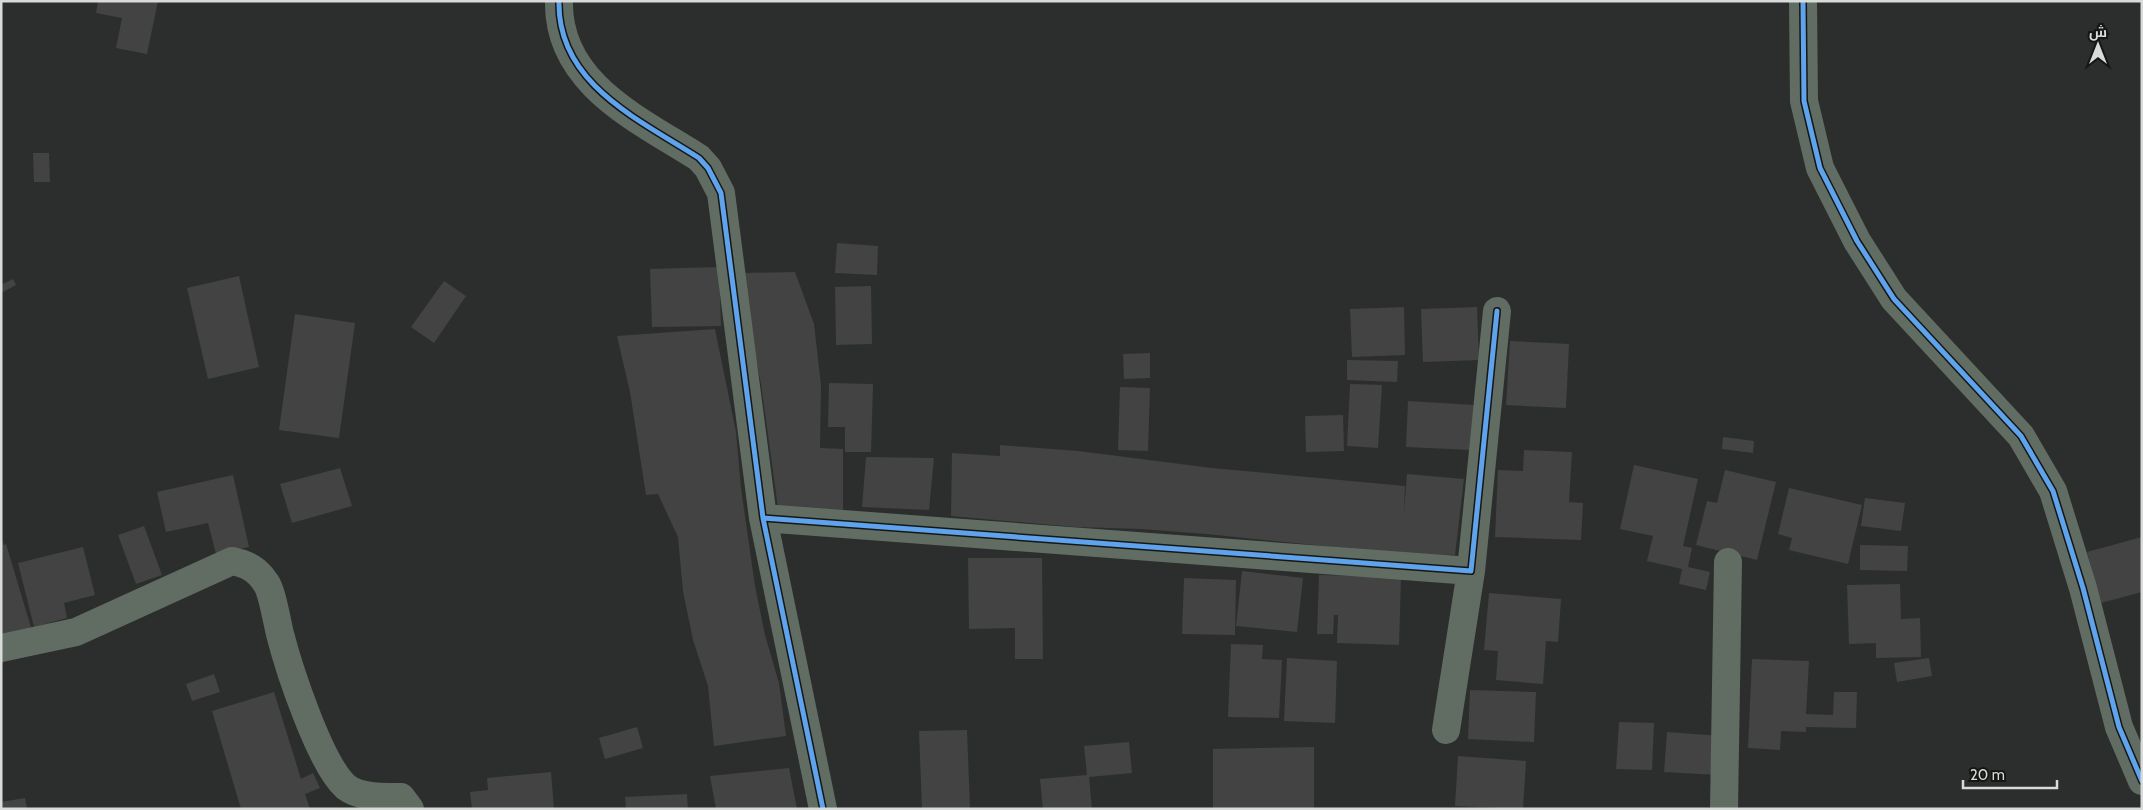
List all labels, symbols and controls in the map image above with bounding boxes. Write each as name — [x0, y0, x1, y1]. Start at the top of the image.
north arrow — [2073, 20, 2123, 70]
text: ش — [2089, 23, 2107, 41]
scale bar — [1963, 758, 2057, 790]
text: 20 m — [1970, 766, 2005, 784]

